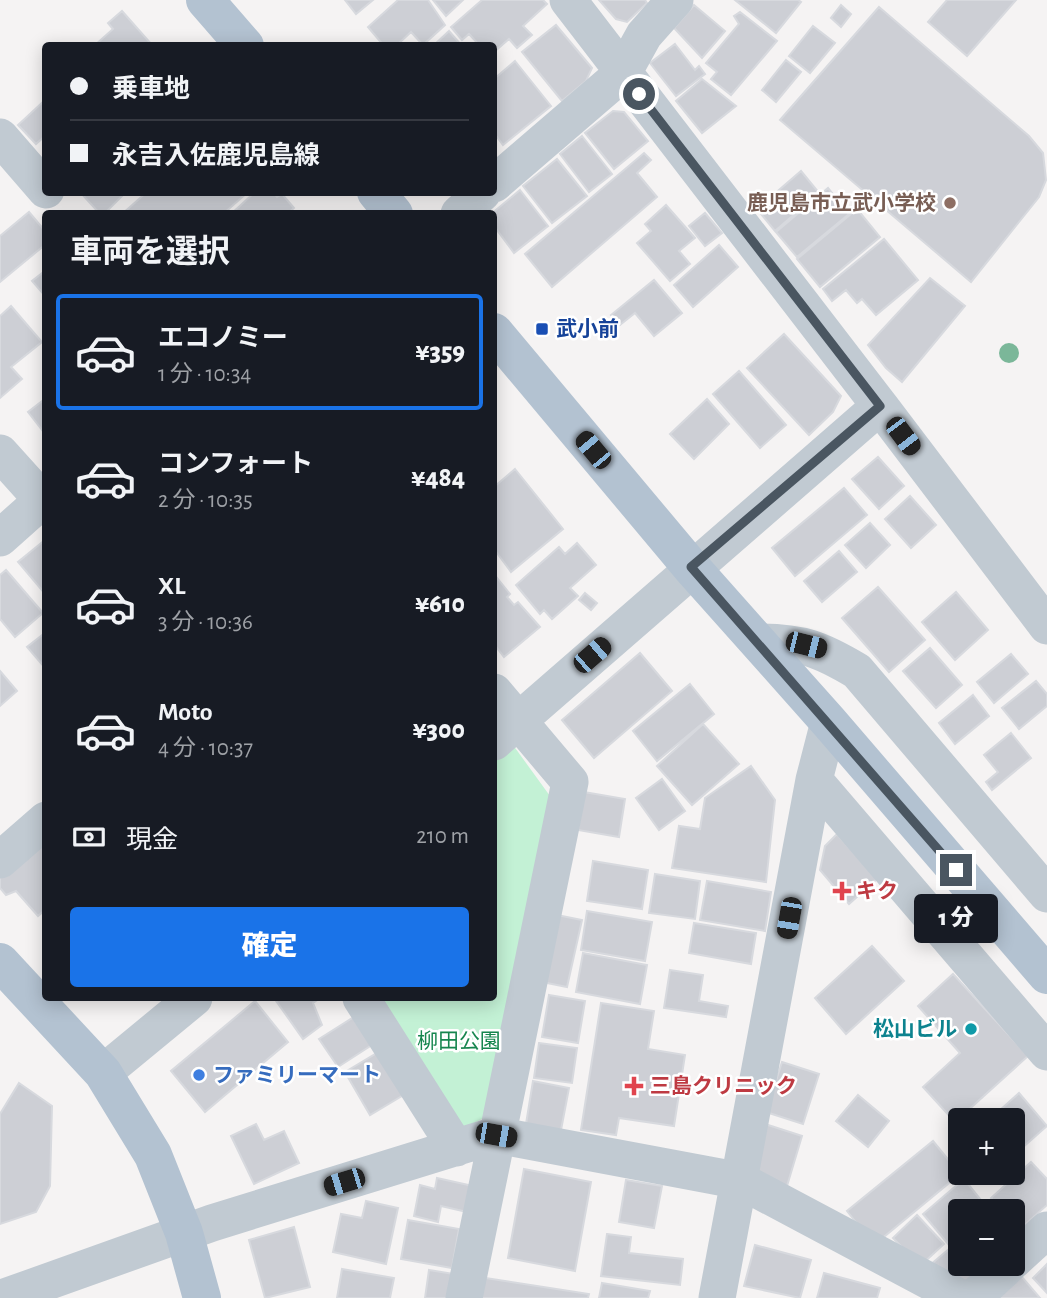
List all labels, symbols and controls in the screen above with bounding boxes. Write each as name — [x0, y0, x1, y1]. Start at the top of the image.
text: 乗車地 — [112, 76, 190, 102]
route start — [623, 78, 655, 110]
text: 永吉入佐鹿児島線 — [112, 143, 320, 169]
place label: 鹿児島市立武小学校 — [747, 192, 936, 214]
marker: 鹿児島市立武小学校 — [942, 195, 958, 211]
text: 車両を選択 — [70, 236, 230, 268]
place label: 武小前 — [556, 317, 619, 340]
icon: car — [74, 321, 137, 384]
marker: 武小前 — [534, 321, 550, 337]
text: エコノミー — [158, 325, 288, 351]
text: ¥359 — [415, 339, 465, 365]
text: 1 分 · 10:34 — [158, 363, 251, 386]
car — [882, 413, 925, 459]
car — [572, 427, 615, 473]
icon: car — [74, 447, 137, 510]
text: コンフォート — [158, 451, 313, 477]
text: ¥484 — [411, 465, 465, 491]
text: 2 分 · 10:35 — [158, 489, 253, 512]
icon: car — [74, 573, 137, 636]
text: XL — [158, 573, 185, 599]
text: ¥610 — [415, 591, 465, 617]
text: 3 分 · 10:36 — [158, 611, 253, 634]
car — [784, 630, 829, 660]
car — [570, 633, 615, 677]
icon: car — [74, 699, 137, 762]
text: Moto — [158, 699, 213, 725]
text: ¥300 — [412, 717, 465, 743]
text: 4 分 · 10:37 — [158, 737, 253, 760]
icon: cash — [70, 818, 108, 856]
text: 210 m — [416, 825, 469, 848]
text: 現金 — [126, 827, 178, 853]
route end — [940, 854, 972, 886]
place label: キク — [856, 880, 898, 902]
marker: キク — [834, 883, 850, 899]
callout: 1 分 — [914, 894, 998, 944]
car — [776, 895, 803, 941]
button: 確定 — [70, 907, 469, 987]
text: 1 分 — [939, 907, 973, 930]
place label: 松山ビル — [873, 1018, 957, 1040]
marker: 松山ビル — [963, 1021, 979, 1037]
park label: 柳田公園 — [417, 1030, 501, 1052]
place label: ファミリーマート — [213, 1065, 381, 1086]
marker: ファミリーマート — [191, 1067, 207, 1083]
place label: 三島クリニック — [650, 1075, 797, 1097]
marker: 三島クリニック — [624, 1076, 644, 1096]
map controls — [948, 1108, 1025, 1276]
button: + — [948, 1108, 1025, 1185]
car — [474, 1121, 519, 1149]
car — [321, 1166, 368, 1198]
button: − — [948, 1199, 1025, 1276]

